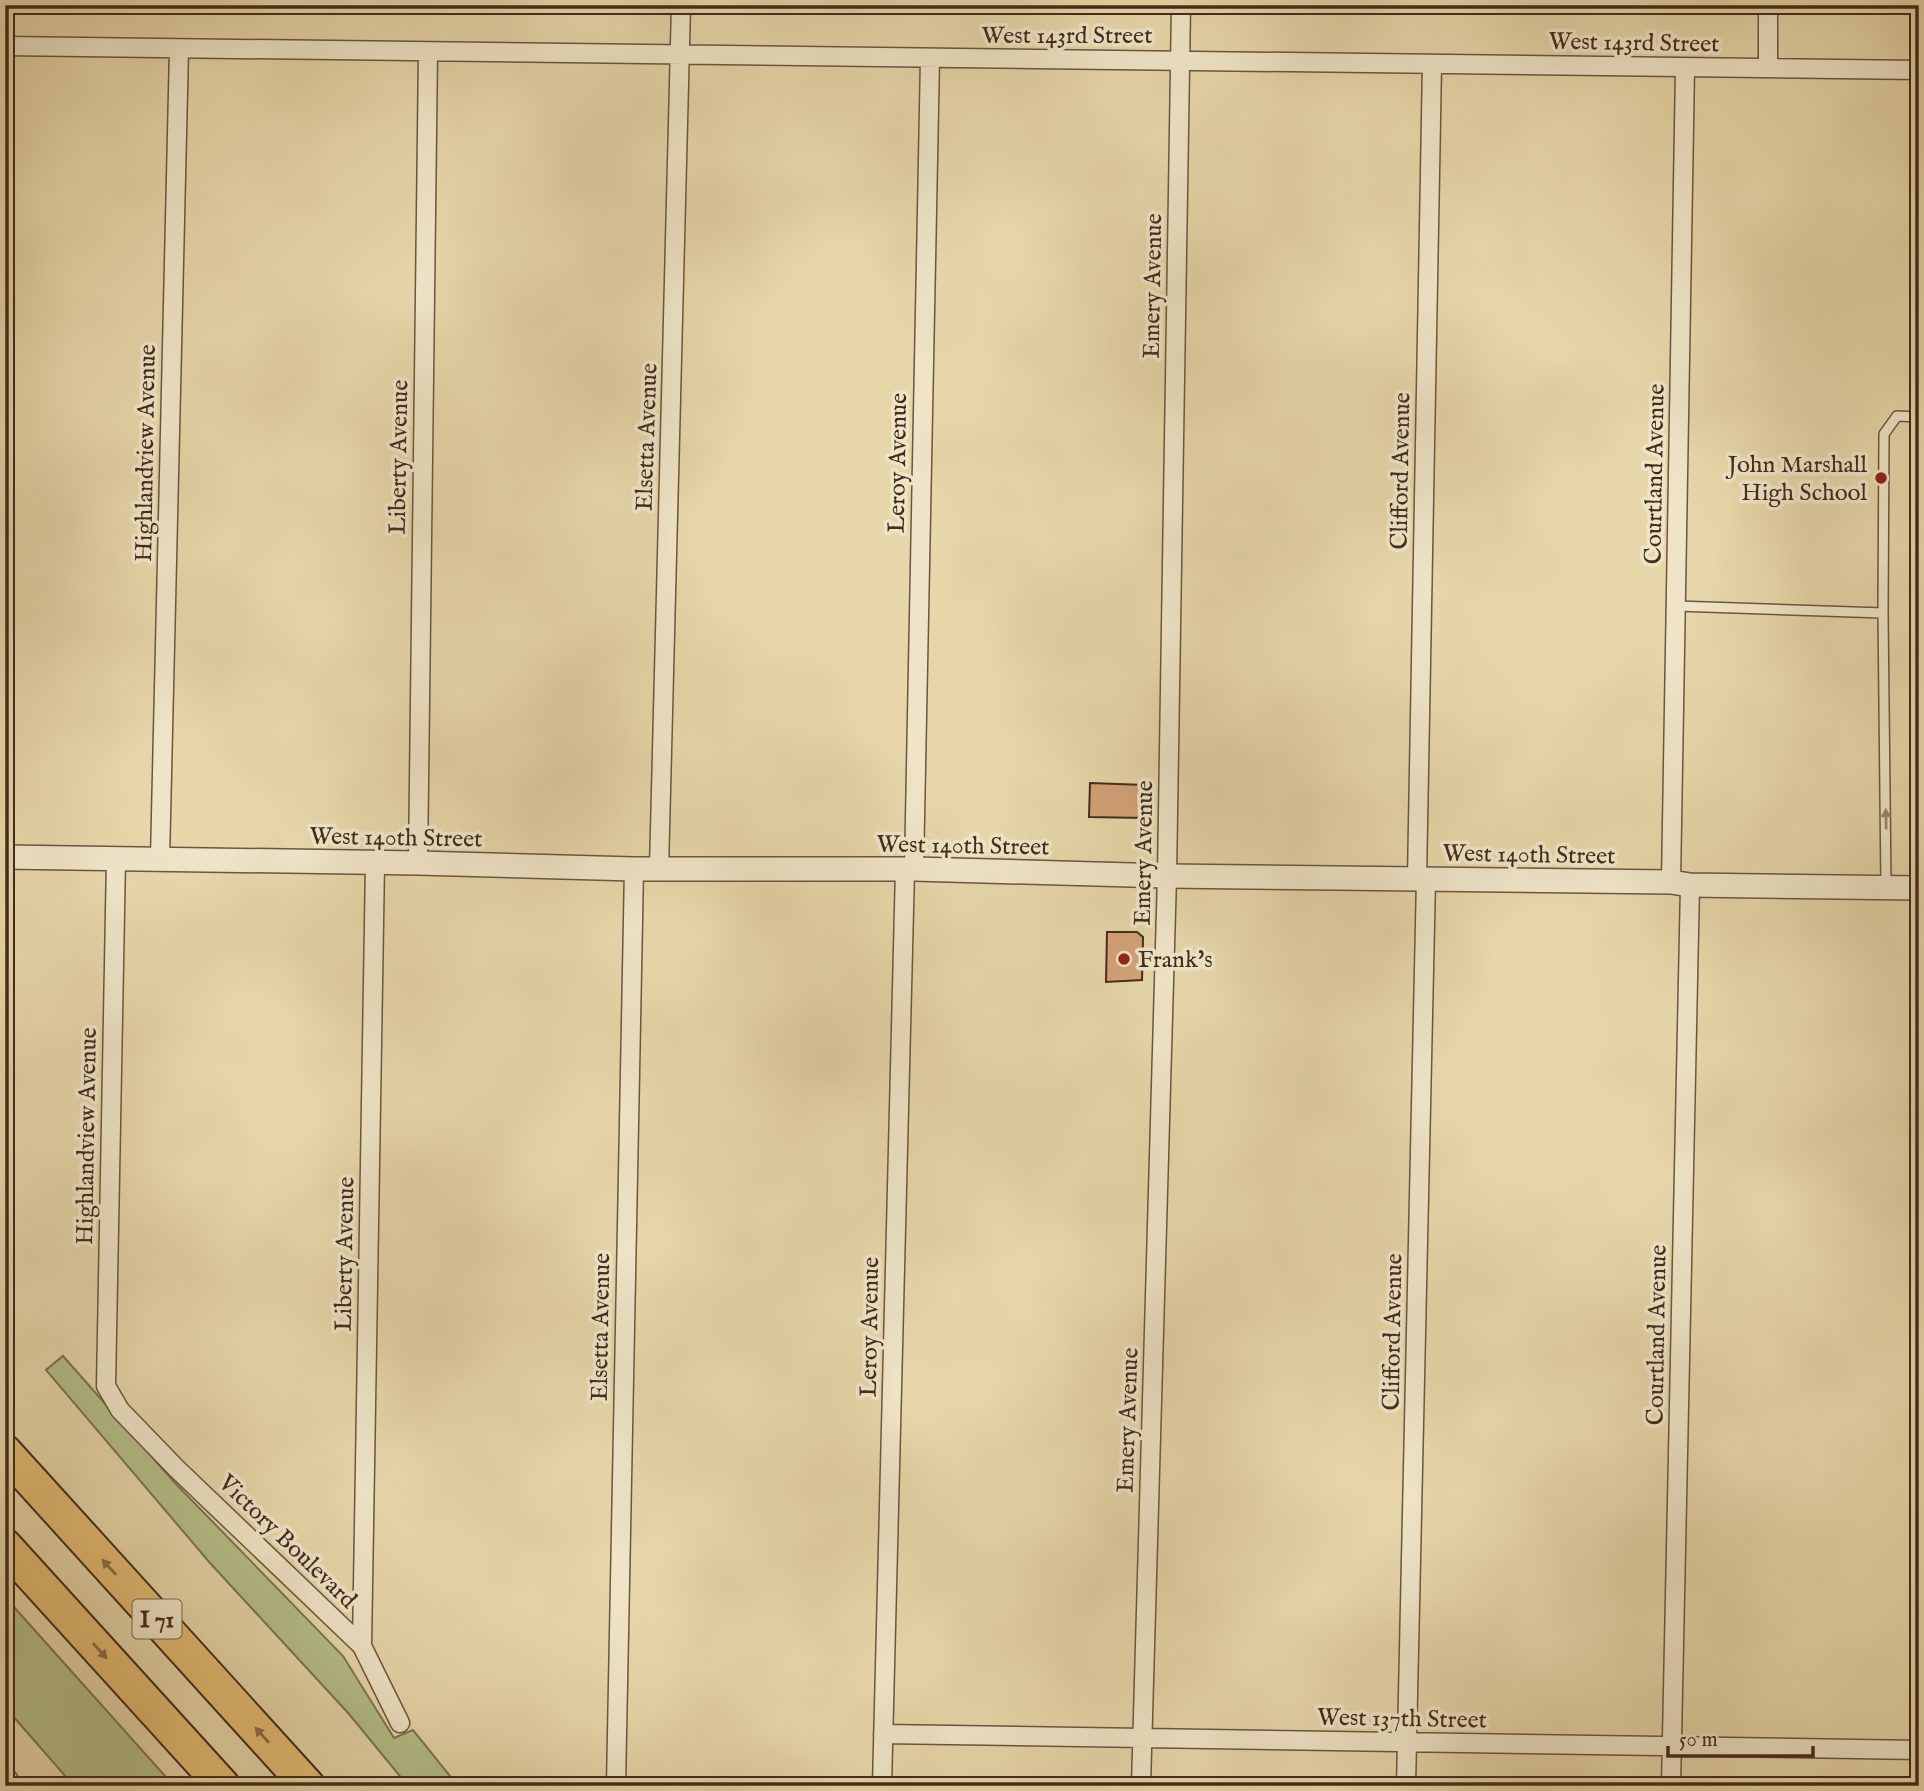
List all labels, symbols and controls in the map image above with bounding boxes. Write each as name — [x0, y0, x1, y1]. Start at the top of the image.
street label: West 143rd Street — [982, 21, 1152, 52]
street label: West 143rd Street — [1548, 27, 1720, 60]
street label: Emery Avenue — [1137, 213, 1170, 359]
street label: Highlandview Avenue — [129, 344, 164, 562]
street label: Elsetta Avenue — [629, 363, 666, 512]
street label: Liberty Avenue — [383, 379, 416, 535]
street label: Courtland Avenue — [1638, 383, 1673, 565]
street label: Clifford Avenue — [1385, 392, 1418, 550]
street label: Leroy Avenue — [882, 393, 915, 533]
place label: John Marshall High School — [1725, 450, 1867, 509]
marker: John Marshall High School — [1873, 470, 1889, 486]
street label: Emery Avenue — [1128, 780, 1161, 926]
one-way arrow — [1880, 808, 1891, 830]
street label: West 140th Street — [309, 821, 483, 856]
street label: West 140th Street — [876, 829, 1050, 864]
street label: West 140th Street — [1442, 838, 1616, 873]
place label: Frank's — [1138, 945, 1213, 976]
marker: Frank's — [1116, 951, 1132, 967]
street label: Highlandview Avenue — [70, 1027, 105, 1245]
street label: Liberty Avenue — [329, 1176, 362, 1332]
street label: Courtland Avenue — [1640, 1244, 1675, 1426]
street label: Elsetta Avenue — [585, 1253, 618, 1401]
street label: Clifford Avenue — [1377, 1253, 1410, 1411]
street label: Leroy Avenue — [854, 1257, 887, 1397]
street label: Emery Avenue — [1110, 1347, 1147, 1493]
street label: Victory Boulevard — [211, 1468, 363, 1616]
one-way arrow — [102, 1559, 118, 1576]
road number: I 71 — [132, 1600, 182, 1638]
one-way arrow — [92, 1642, 108, 1659]
street label: West 137th Street — [1317, 1703, 1487, 1736]
scale bar — [1668, 1714, 1814, 1758]
one-way arrow — [255, 1727, 271, 1744]
text: 50 m — [1679, 1727, 1718, 1754]

